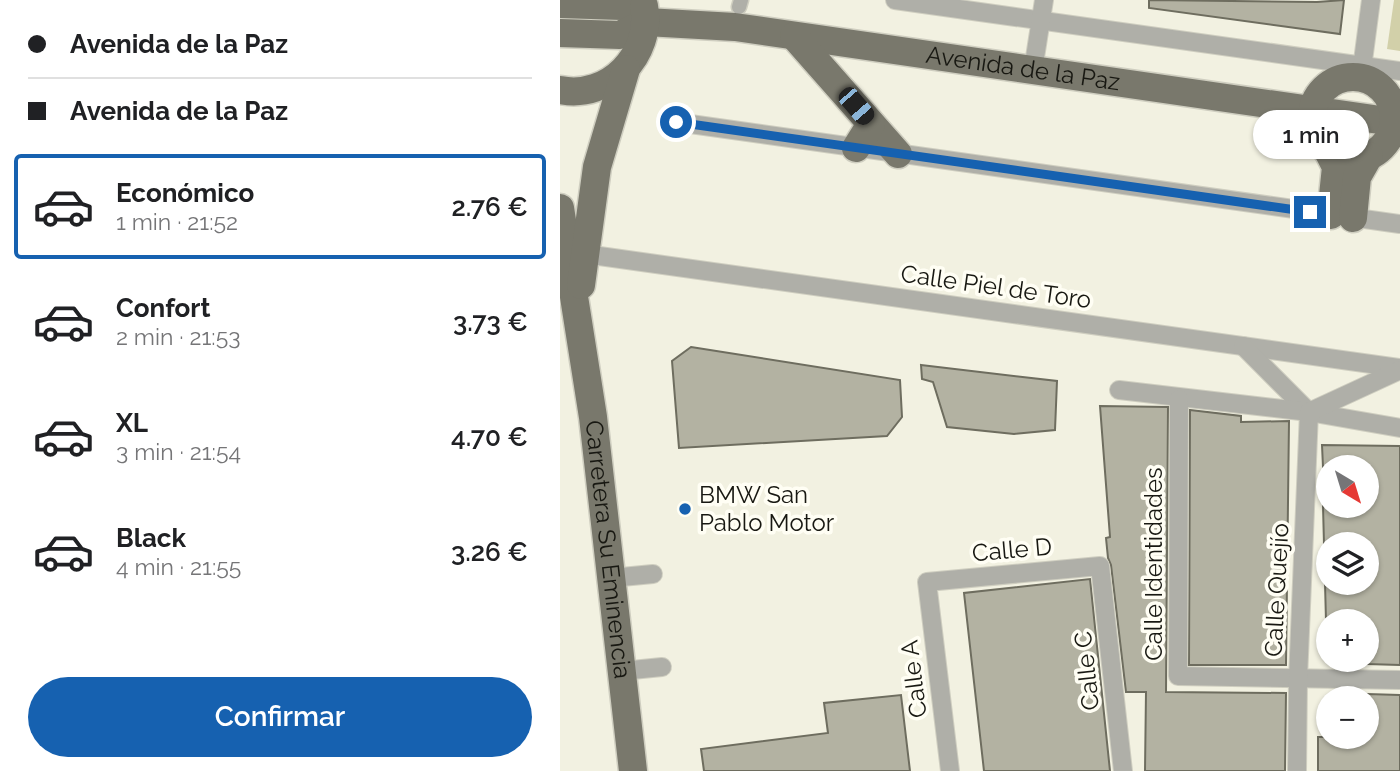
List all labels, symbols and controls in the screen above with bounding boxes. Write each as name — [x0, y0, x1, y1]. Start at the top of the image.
text: Avenida de la Paz — [70, 29, 288, 59]
street label: Avenida de la Paz — [924, 40, 1122, 96]
car — [835, 83, 878, 129]
text: Avenida de la Paz — [70, 96, 288, 126]
route start — [660, 106, 692, 138]
callout: 1 min — [1252, 110, 1368, 160]
text: 1 min — [1282, 121, 1340, 148]
icon: car — [32, 175, 95, 238]
text: Económico — [116, 178, 254, 208]
text: 2.76 € — [452, 192, 528, 222]
route end — [1294, 196, 1326, 228]
text: 1 min · 21:52 — [116, 208, 238, 235]
street label: Calle Piel de Toro — [899, 259, 1093, 314]
icon: car — [32, 290, 95, 353]
text: Confort — [116, 293, 210, 323]
text: 3.73 € — [453, 307, 528, 337]
text: 2 min · 21:53 — [116, 323, 240, 350]
icon: car — [32, 405, 95, 468]
text: XL — [116, 408, 148, 438]
street label: Carretera Su Eminencia — [579, 419, 637, 680]
text: 4.70 € — [451, 422, 528, 452]
text: 3 min · 21:54 — [116, 438, 241, 465]
north arrow — [1316, 455, 1379, 518]
map controls — [1316, 455, 1379, 749]
street label: Calle Identidades — [1139, 467, 1168, 661]
place label: BMW San Pablo Motor — [699, 480, 835, 537]
marker: BMW San Pablo Motor — [677, 501, 693, 517]
icon: car — [32, 520, 95, 583]
street label: Calle Quejío — [1259, 522, 1294, 658]
text: Black — [116, 523, 186, 553]
street label: Calle D — [971, 532, 1053, 567]
button: layers — [1316, 532, 1379, 595]
text: 3.26 € — [451, 537, 528, 567]
text: 4 min · 21:55 — [116, 553, 241, 580]
button: + — [1316, 609, 1379, 672]
street label: Calle C — [1068, 630, 1105, 712]
street label: Calle A — [894, 638, 933, 720]
button: Confirmar — [28, 677, 532, 757]
button: − — [1316, 686, 1379, 749]

